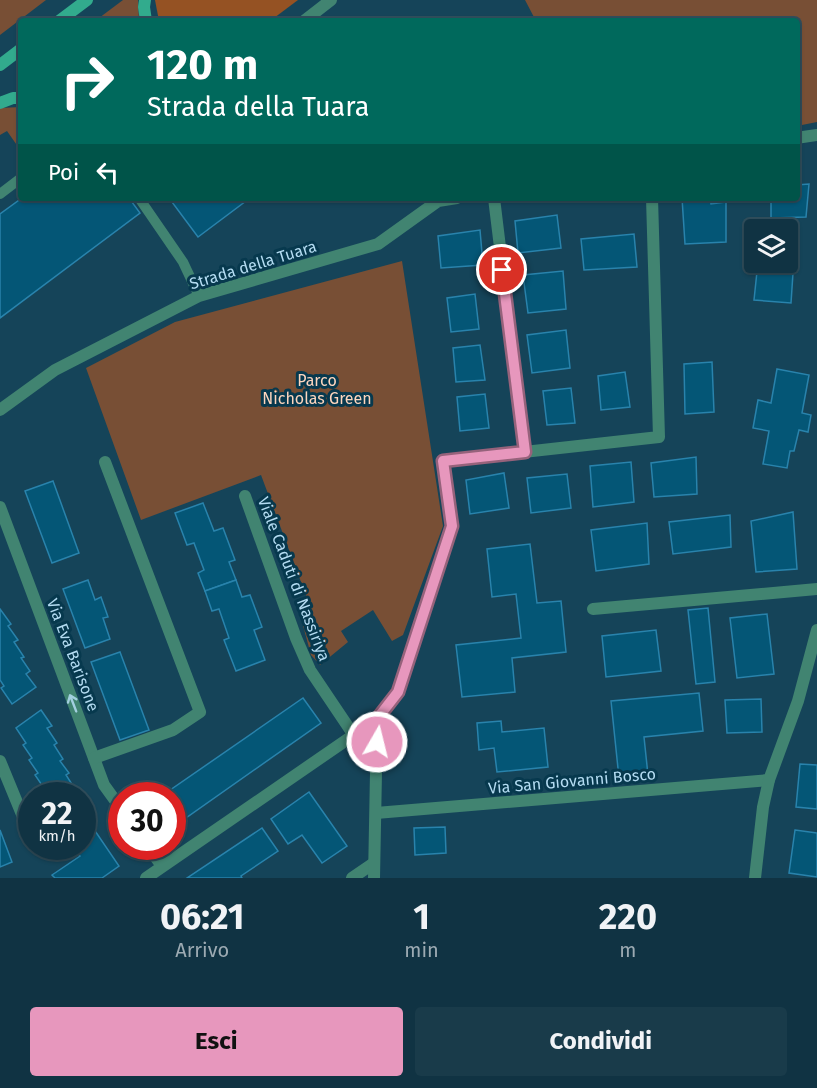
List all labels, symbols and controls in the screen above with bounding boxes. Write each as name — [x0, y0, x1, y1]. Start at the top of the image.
text: 120 m — [147, 40, 258, 90]
icon: right — [48, 42, 126, 120]
text: Strada della Tuara — [147, 91, 369, 123]
icon: left — [91, 156, 124, 189]
text: Poi — [48, 159, 79, 186]
map controls — [744, 219, 798, 273]
button: layers — [744, 219, 798, 273]
street label: Strada della Tuara — [187, 237, 319, 293]
pin — [476, 244, 527, 295]
icon: arrive — [485, 253, 518, 286]
park label: Parco Nicholas Green — [262, 371, 372, 408]
street label: Viale Caduti di Nassiriya — [254, 494, 334, 664]
street label: Via Eva Barisone — [43, 596, 103, 714]
one-way arrow — [67, 694, 78, 713]
position arrow — [345, 710, 409, 774]
street label: Via San Giovanni Bosco — [487, 764, 657, 798]
speed limit sign: 30 — [108, 782, 186, 860]
text: 22 — [41, 796, 73, 832]
text: km/h — [38, 827, 76, 845]
text: 06:21 — [160, 895, 244, 939]
text: 1 — [413, 895, 430, 939]
text: 220 — [599, 895, 657, 939]
text: Arrivo — [175, 938, 229, 962]
text: min — [404, 938, 439, 962]
text: m — [619, 938, 636, 962]
button: Esci — [30, 1007, 403, 1076]
button: Condividi — [415, 1007, 787, 1076]

